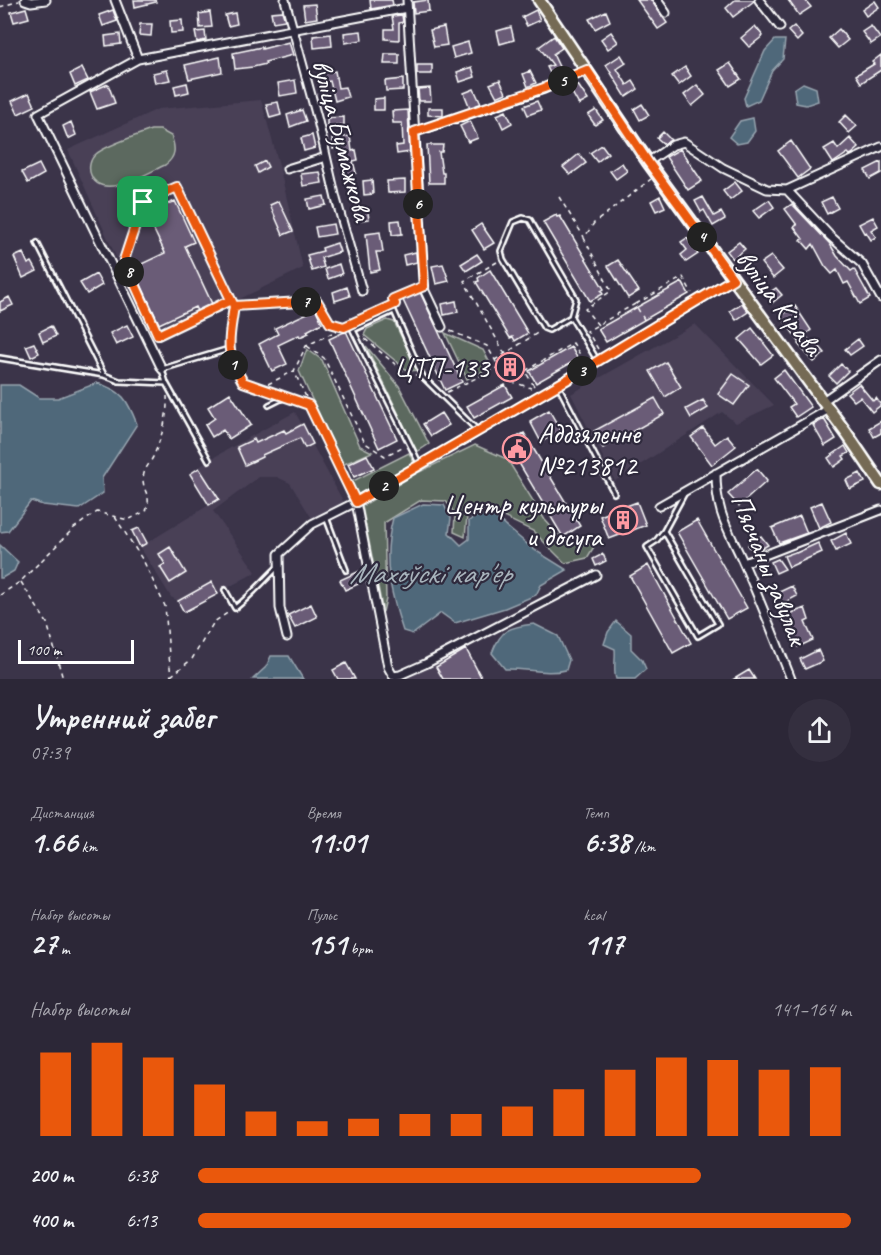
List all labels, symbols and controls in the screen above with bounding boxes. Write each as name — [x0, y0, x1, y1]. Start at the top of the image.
street label: вуліца Бумажкова — [304, 56, 381, 226]
pin: 5 — [548, 66, 578, 96]
text: 5 — [560, 71, 566, 91]
pin — [117, 176, 168, 227]
icon: arrive — [126, 185, 159, 218]
pin: 6 — [403, 189, 433, 219]
text: 6 — [414, 194, 422, 214]
pin: 4 — [687, 222, 717, 252]
text: 4 — [698, 227, 706, 247]
street label: вуліца Кірава — [728, 242, 832, 364]
pin: 8 — [114, 257, 144, 287]
text: 8 — [125, 262, 133, 282]
pin: 7 — [291, 287, 321, 317]
text: 7 — [302, 292, 310, 312]
pin: 1 — [218, 350, 248, 380]
place label: ЦТП-133 — [394, 350, 491, 385]
building icon: ЦТП-133 — [494, 351, 526, 383]
text: 1 — [229, 355, 237, 375]
pin: 3 — [567, 356, 597, 386]
text: 3 — [578, 361, 586, 381]
place label: Аддзяленне №213812 — [538, 416, 642, 483]
public building icon: Аддзяленне №213812 — [501, 433, 533, 465]
pin: 2 — [369, 471, 399, 501]
text: 2 — [380, 476, 388, 496]
place label: Центр культуры и досуга — [444, 487, 604, 554]
street label: Пясчаны завулак — [722, 488, 817, 653]
building icon: Центр культуры и досуга — [607, 504, 639, 536]
water label: Махоўскі кар'ер — [350, 554, 514, 592]
scale bar — [18, 637, 134, 664]
text: 100 m — [27, 640, 61, 660]
text: Утренний забег — [30, 696, 214, 738]
button: share — [788, 699, 851, 762]
text: 07:39 — [30, 740, 70, 765]
text: Дистанция — [30, 803, 94, 823]
text: Время — [307, 803, 340, 823]
text: Темп — [583, 803, 609, 823]
text: 1.66 — [30, 823, 78, 861]
text: 11:01 — [307, 823, 367, 861]
text: 6:38 — [583, 823, 630, 861]
text: km — [78, 837, 97, 857]
text: /km — [630, 837, 655, 857]
text: Набор высоты — [30, 905, 109, 925]
text: Пульс — [307, 905, 338, 925]
text: kcal — [583, 905, 604, 925]
text: 27 — [30, 925, 57, 963]
text: 151 — [307, 925, 347, 963]
text: 117 — [583, 925, 624, 963]
text: m — [57, 939, 70, 959]
text: bpm — [347, 939, 373, 959]
text: Набор высоты — [30, 997, 129, 1022]
text: 141–164 m — [772, 997, 851, 1022]
text: 200 m — [30, 1163, 73, 1188]
text: 6:38 — [126, 1163, 157, 1188]
text: 400 m — [30, 1208, 73, 1233]
text: 6:13 — [126, 1208, 157, 1233]

